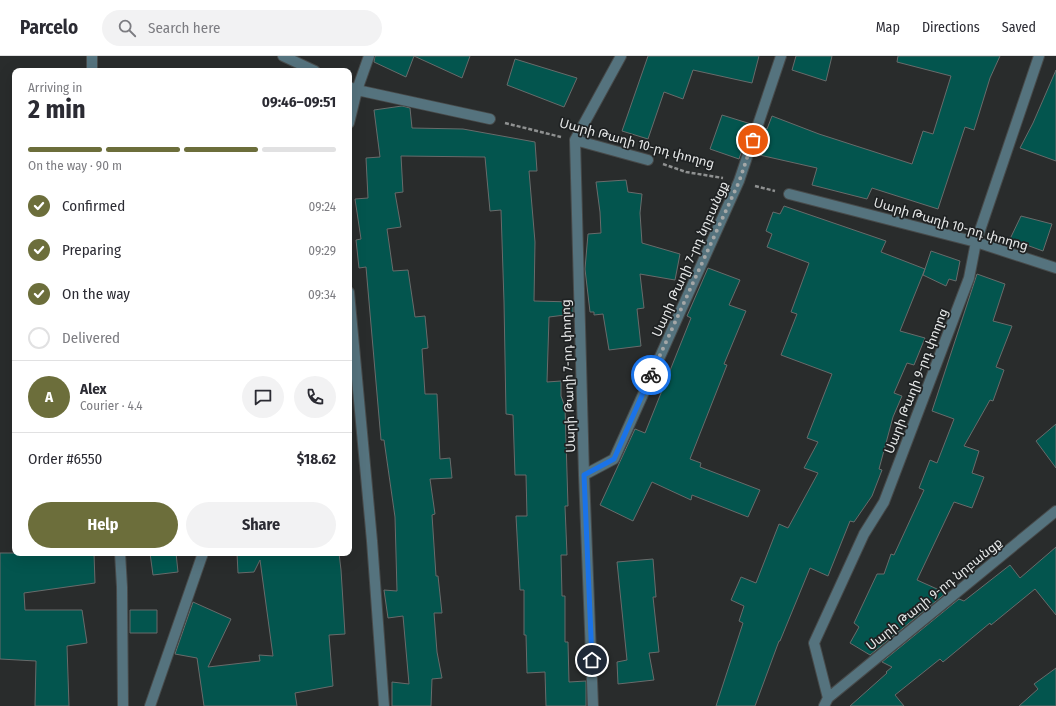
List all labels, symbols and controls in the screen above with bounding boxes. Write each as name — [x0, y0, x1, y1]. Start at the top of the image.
search box — [102, 10, 382, 46]
text: Parcelo — [20, 16, 78, 39]
icon: search — [116, 17, 138, 39]
text: Search here — [148, 19, 220, 37]
text: Map — [876, 19, 900, 36]
text: Directions — [922, 19, 980, 36]
text: Saved — [1002, 19, 1036, 36]
text: Arriving in — [28, 80, 82, 95]
text: 09:46–09:51 — [262, 93, 336, 111]
text: 2 min — [28, 94, 86, 125]
street label: Սարի Թաղի 10-րդ փողոց — [558, 115, 716, 171]
pin — [736, 123, 770, 157]
icon: bag — [742, 129, 764, 151]
text: On the way · 90 m — [28, 158, 122, 173]
street label: Սարի Թաղի 7-րդ նրբանցք — [649, 179, 731, 339]
icon: check — [28, 195, 50, 217]
street label: Սարի Թաղի 10-րդ փողոց — [872, 195, 1030, 253]
text: Confirmed — [62, 197, 125, 215]
text: 09:24 — [308, 199, 336, 214]
icon: check — [28, 239, 50, 261]
text: Preparing — [62, 241, 121, 259]
text: 09:29 — [308, 243, 336, 258]
icon: check — [28, 283, 50, 305]
text: On the way — [62, 285, 130, 303]
text: 09:34 — [308, 287, 336, 302]
street label: Սարի Թաղի 7-րդ փողոց — [558, 299, 578, 453]
street label: Սարի Թաղի 9-րդ փողոց — [881, 306, 951, 456]
text: Delivered — [62, 329, 120, 347]
courier — [631, 355, 671, 395]
icon: bike — [640, 364, 662, 386]
button: chat — [242, 376, 284, 418]
button: phone — [294, 376, 336, 418]
text: Alex — [80, 380, 107, 398]
text: A — [45, 388, 53, 406]
text: Courier · 4.4 — [80, 398, 143, 413]
text: Order #6550 — [28, 450, 102, 468]
text: $18.62 — [297, 450, 336, 468]
button: Help — [28, 502, 178, 548]
button: Share — [186, 502, 336, 548]
street label: Սարի Թաղի 9-րդ նրբանցք — [863, 535, 1005, 653]
pin — [575, 643, 609, 677]
icon: home — [581, 649, 603, 671]

